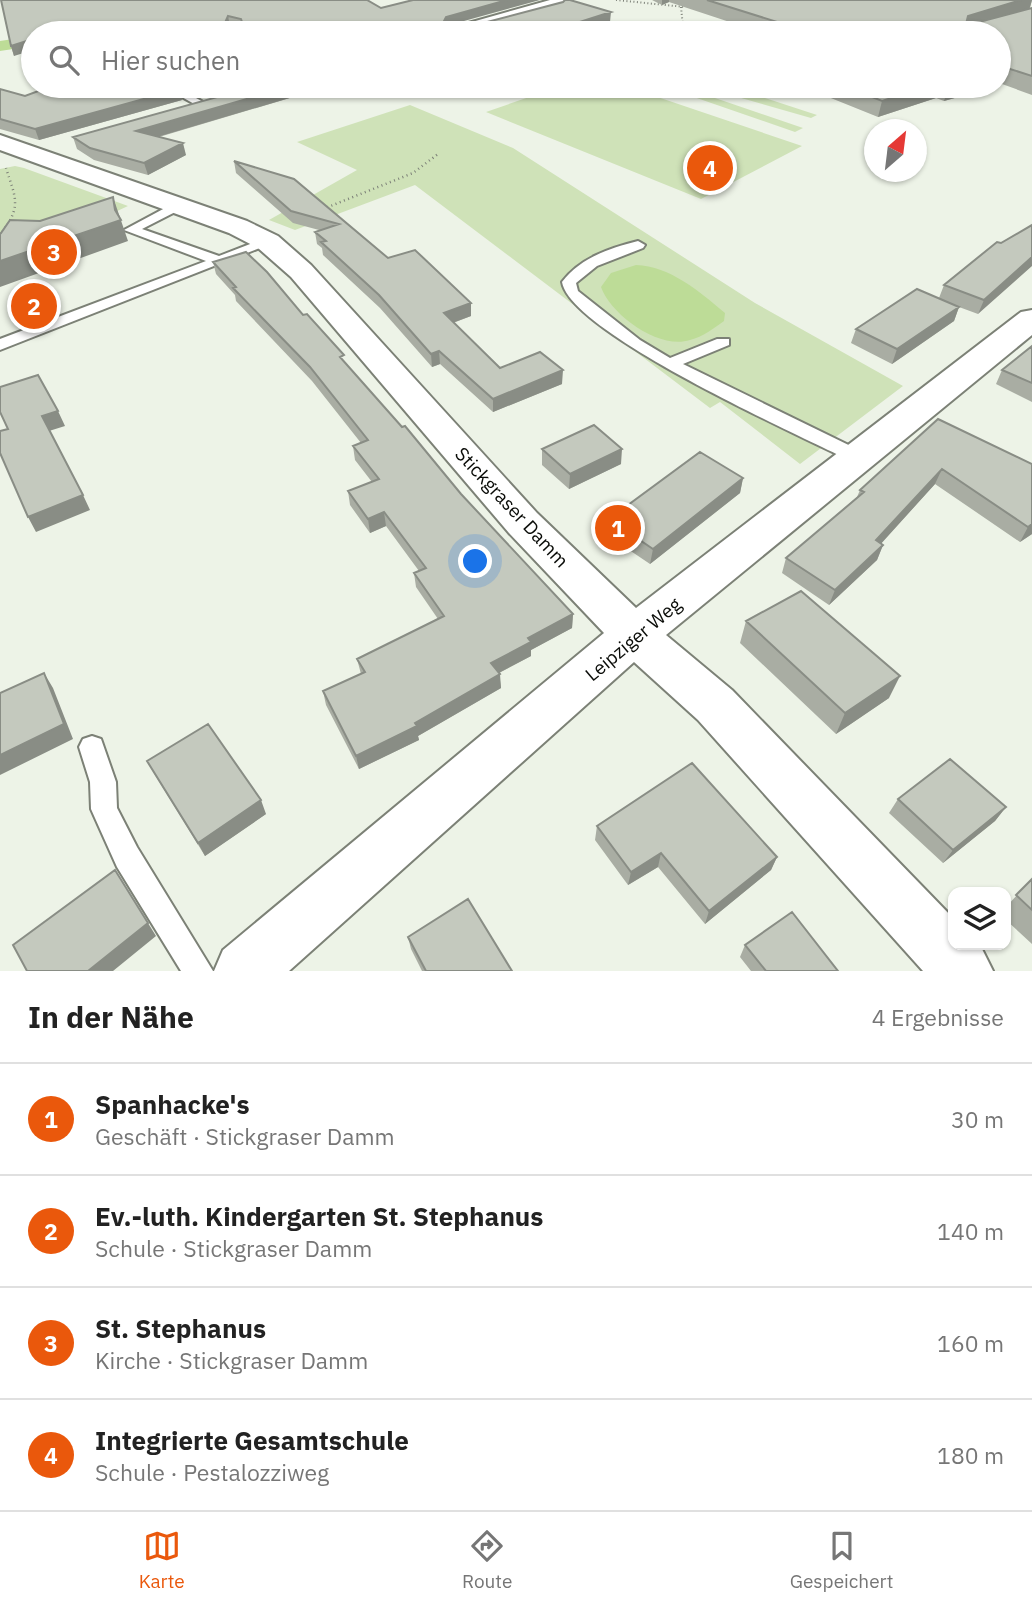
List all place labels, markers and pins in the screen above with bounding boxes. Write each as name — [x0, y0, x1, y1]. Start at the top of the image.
pin: 4 — [687, 142, 733, 194]
pin: 3 — [31, 226, 77, 278]
pin: 2 — [11, 280, 57, 332]
pin: 1 — [595, 502, 641, 554]

